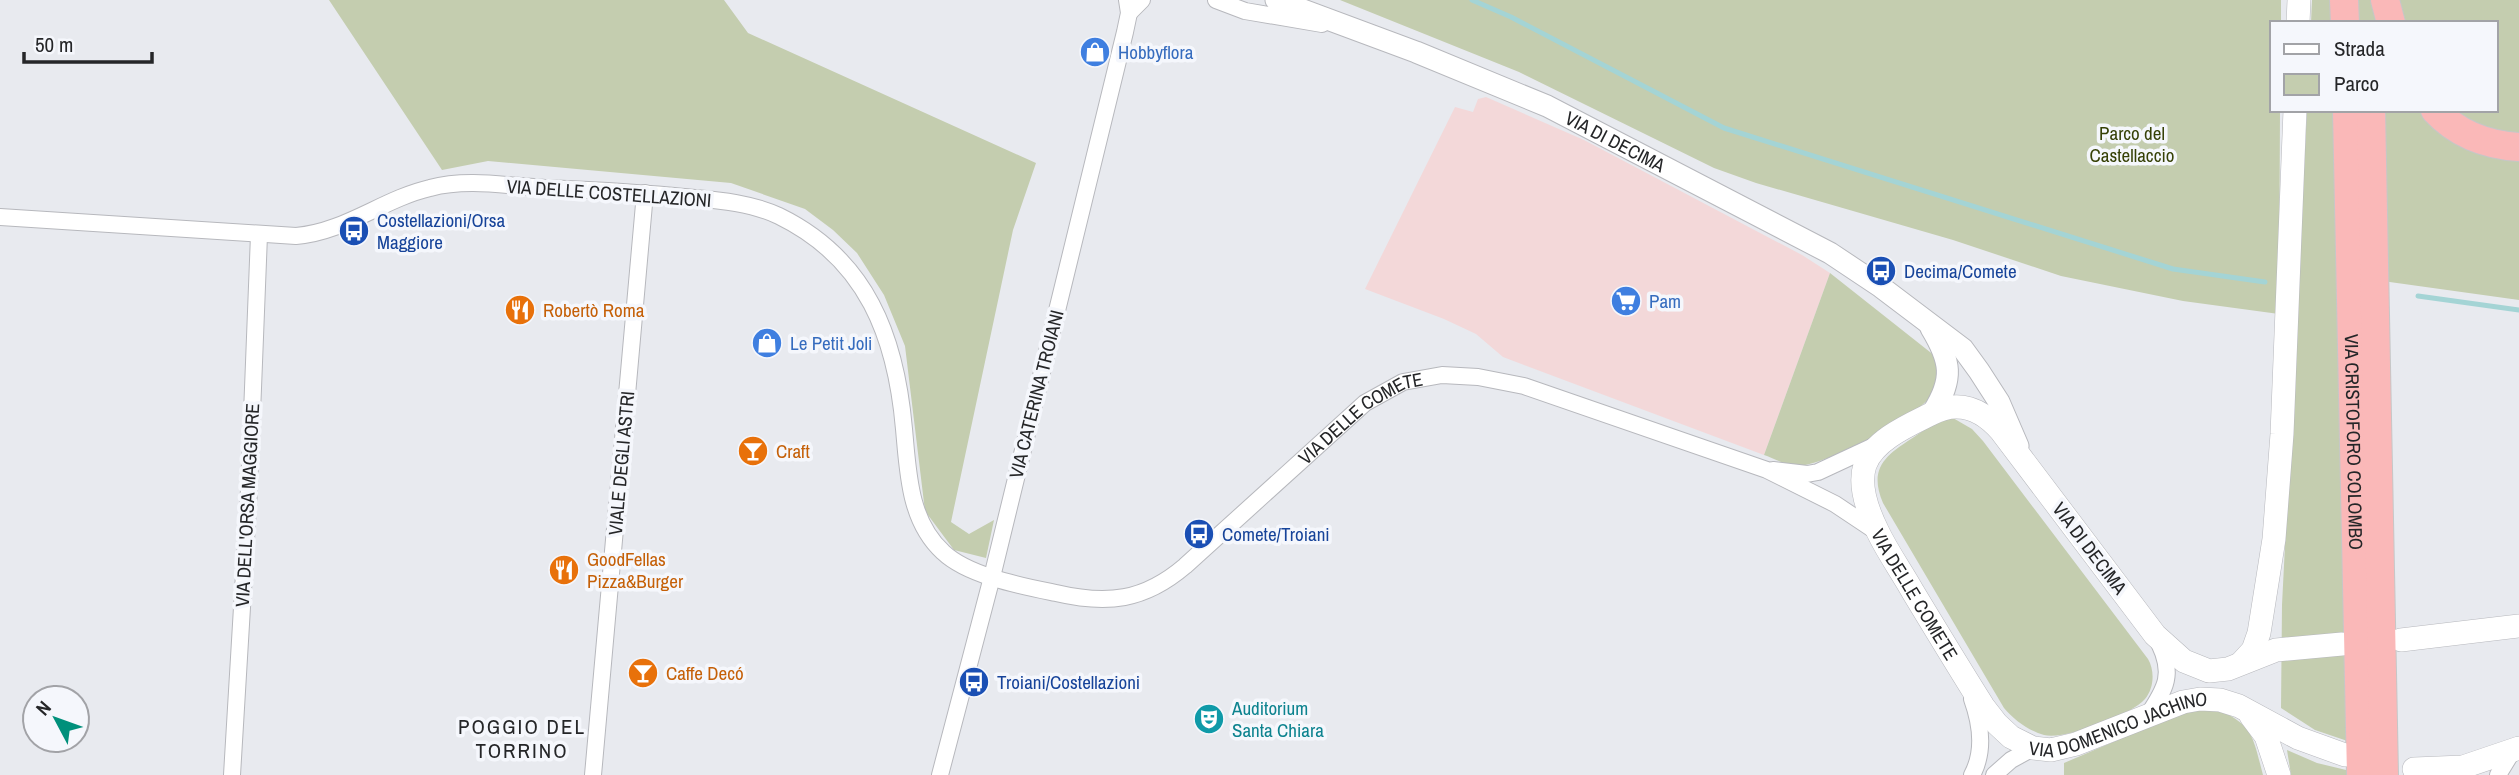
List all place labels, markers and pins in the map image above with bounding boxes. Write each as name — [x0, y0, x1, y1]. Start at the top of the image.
shop icon: Hobbyflora — [1078, 35, 1112, 69]
place label: Hobbyflora — [1118, 39, 1194, 65]
place label: Costellazioni/Orsa Maggiore — [377, 207, 505, 255]
bus stop icon: Costellazioni/Orsa Maggiore — [337, 214, 371, 248]
bus stop icon: Decima/Comete — [1864, 254, 1898, 288]
place label: Decima/Comete — [1904, 258, 2017, 284]
supermarket icon: Pam — [1609, 284, 1643, 318]
place label: Pam — [1649, 288, 1681, 314]
restaurant icon: Robertò Roma — [503, 293, 537, 327]
place label: Robertò Roma — [543, 297, 645, 323]
shop icon: Le Petit Joli — [750, 326, 784, 360]
place label: Le Petit Joli — [790, 330, 872, 356]
bar icon: Craft — [736, 434, 770, 468]
place label: Craft — [776, 438, 810, 464]
bus stop icon: Comete/Troiani — [1182, 517, 1216, 551]
place label: Comete/Troiani — [1222, 521, 1330, 547]
place label: GoodFellas Pizza&Burger — [587, 546, 684, 594]
restaurant icon: GoodFellas Pizza&Burger — [547, 553, 581, 587]
bar icon: Caffe Decó — [626, 656, 660, 690]
place label: Caffe Decó — [666, 660, 744, 686]
bus stop icon: Troiani/Costellazioni — [957, 665, 991, 699]
place label: Troiani/Costellazioni — [997, 669, 1140, 695]
place label: Auditorium Santa Chiara — [1231, 695, 1324, 743]
theatre icon: Auditorium Santa Chiara — [1192, 702, 1226, 736]

